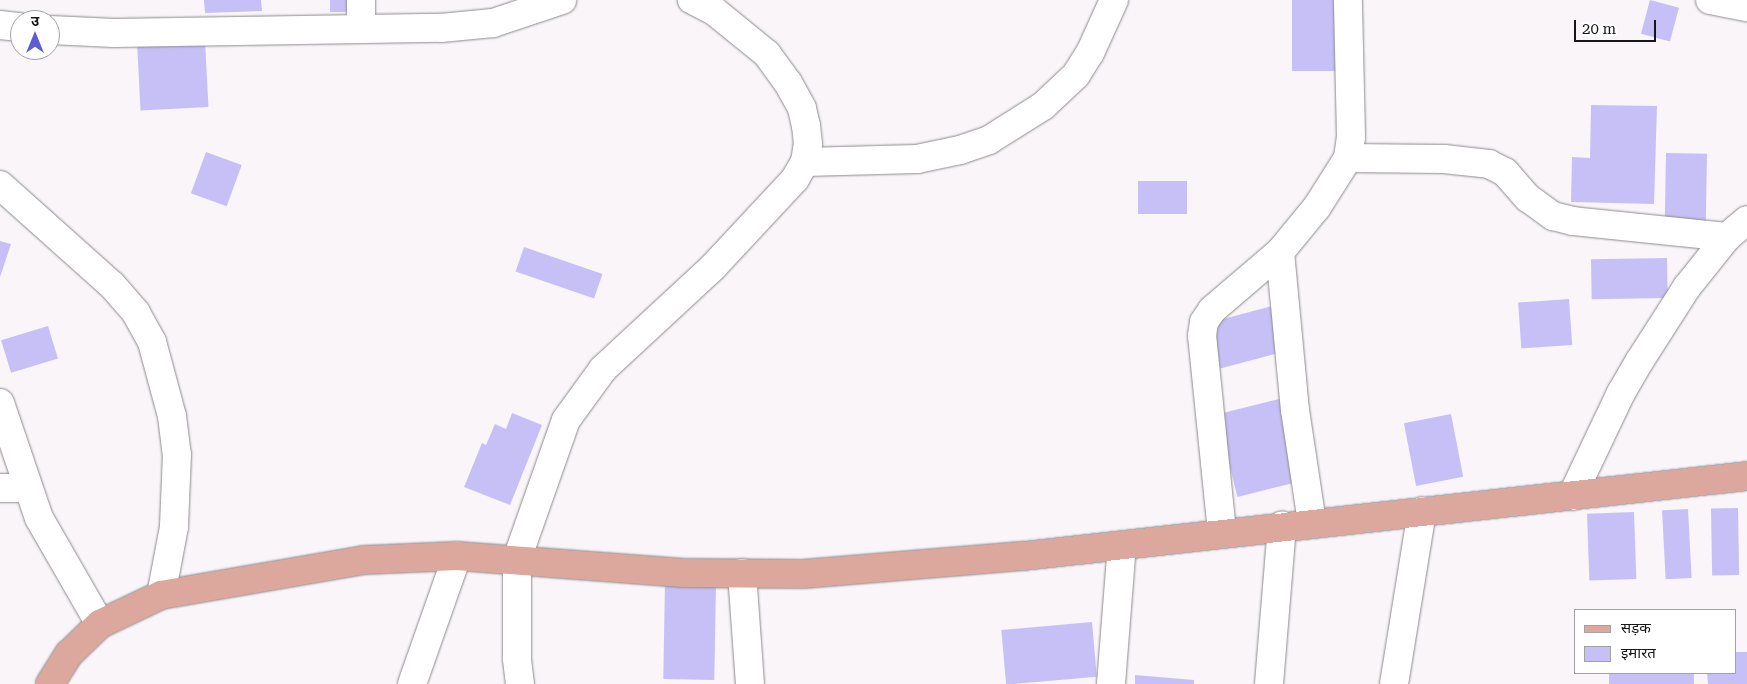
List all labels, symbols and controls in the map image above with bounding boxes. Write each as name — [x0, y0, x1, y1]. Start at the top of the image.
north arrow — [10, 10, 60, 60]
scale bar — [1577, 10, 1660, 42]
text: उ — [31, 13, 39, 29]
text: 20 m — [1582, 20, 1616, 38]
legend — [1574, 609, 1737, 674]
text: सड़क — [1621, 619, 1651, 637]
text: इमारत — [1621, 644, 1656, 662]

